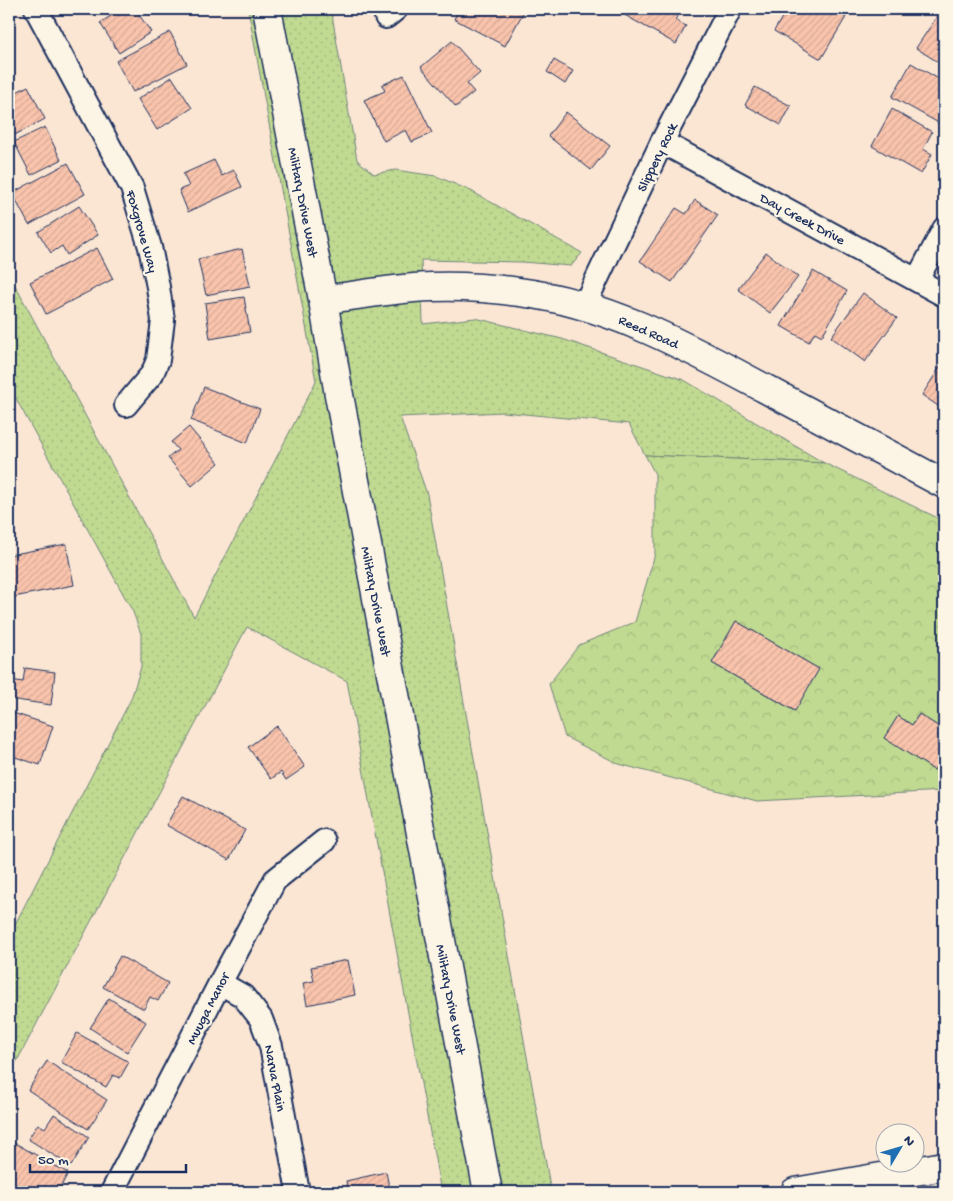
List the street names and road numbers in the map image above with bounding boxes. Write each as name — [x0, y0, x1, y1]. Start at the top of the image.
street label: Slippery Rock — [634, 119, 683, 195]
street label: Military Drive West — [283, 146, 321, 260]
street label: Foxgrove Way — [120, 187, 161, 275]
street label: Day Creek Drive — [755, 190, 848, 250]
street label: Reed Road — [615, 313, 682, 355]
street label: Military Drive West — [356, 545, 394, 659]
street label: Military Drive West — [431, 943, 469, 1057]
street label: Muuga Manor — [184, 969, 235, 1048]
street label: Narva Plain — [259, 1044, 288, 1114]

